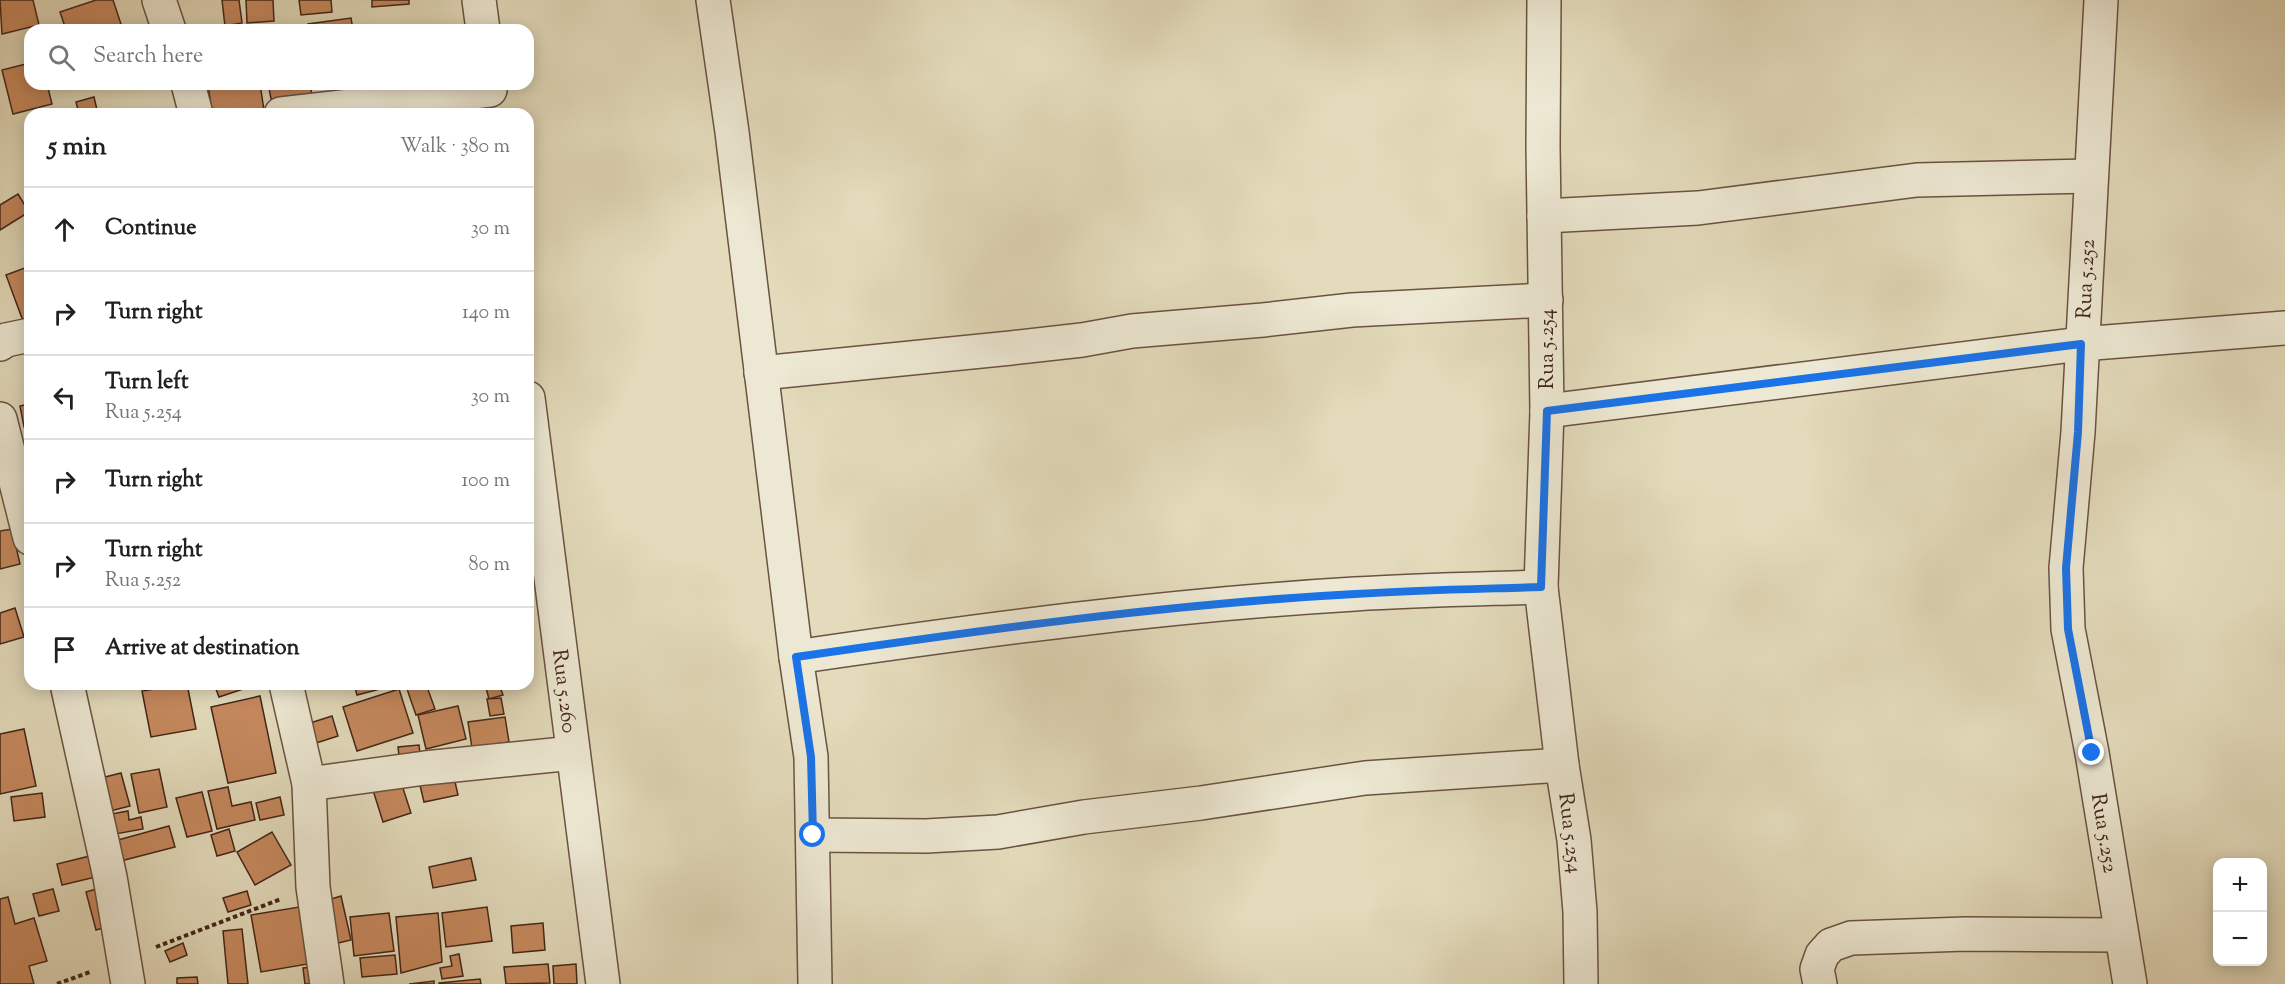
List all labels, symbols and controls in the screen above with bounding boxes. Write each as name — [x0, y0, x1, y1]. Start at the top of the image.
search box — [24, 24, 534, 90]
icon: search — [45, 41, 78, 74]
text: Search here — [93, 41, 203, 73]
text: 5 min — [48, 129, 107, 166]
text: Walk · 380 m — [400, 133, 510, 162]
icon: ahead — [48, 213, 81, 246]
text: Continue — [105, 213, 196, 245]
text: 30 m — [471, 215, 510, 244]
street label: Rua 5.252 — [2070, 238, 2104, 320]
icon: right — [48, 297, 81, 330]
text: Turn right — [105, 297, 202, 329]
text: 140 m — [462, 299, 510, 328]
street label: Rua 5.254 — [1533, 309, 1563, 389]
text: Turn left — [105, 367, 188, 399]
icon: left — [48, 381, 81, 414]
text: 30 m — [471, 383, 510, 412]
text: Rua 5.254 — [105, 399, 182, 428]
icon: right — [48, 465, 81, 498]
text: Turn right — [105, 465, 202, 497]
text: 100 m — [461, 467, 510, 496]
text: Turn right — [105, 535, 202, 567]
icon: right — [48, 549, 81, 582]
text: 80 m — [469, 551, 510, 580]
text: Rua 5.252 — [105, 567, 181, 596]
icon: arrive — [48, 633, 81, 666]
text: Arrive at destination — [105, 633, 300, 665]
street label: Rua 5.260 — [543, 647, 583, 735]
route end — [2078, 739, 2104, 765]
street label: Rua 5.254 — [1549, 791, 1589, 875]
street label: Rua 5.252 — [2082, 791, 2124, 875]
route start — [799, 821, 825, 847]
map controls — [2213, 858, 2267, 966]
button: + — [2213, 858, 2267, 912]
button: − — [2213, 912, 2267, 966]

